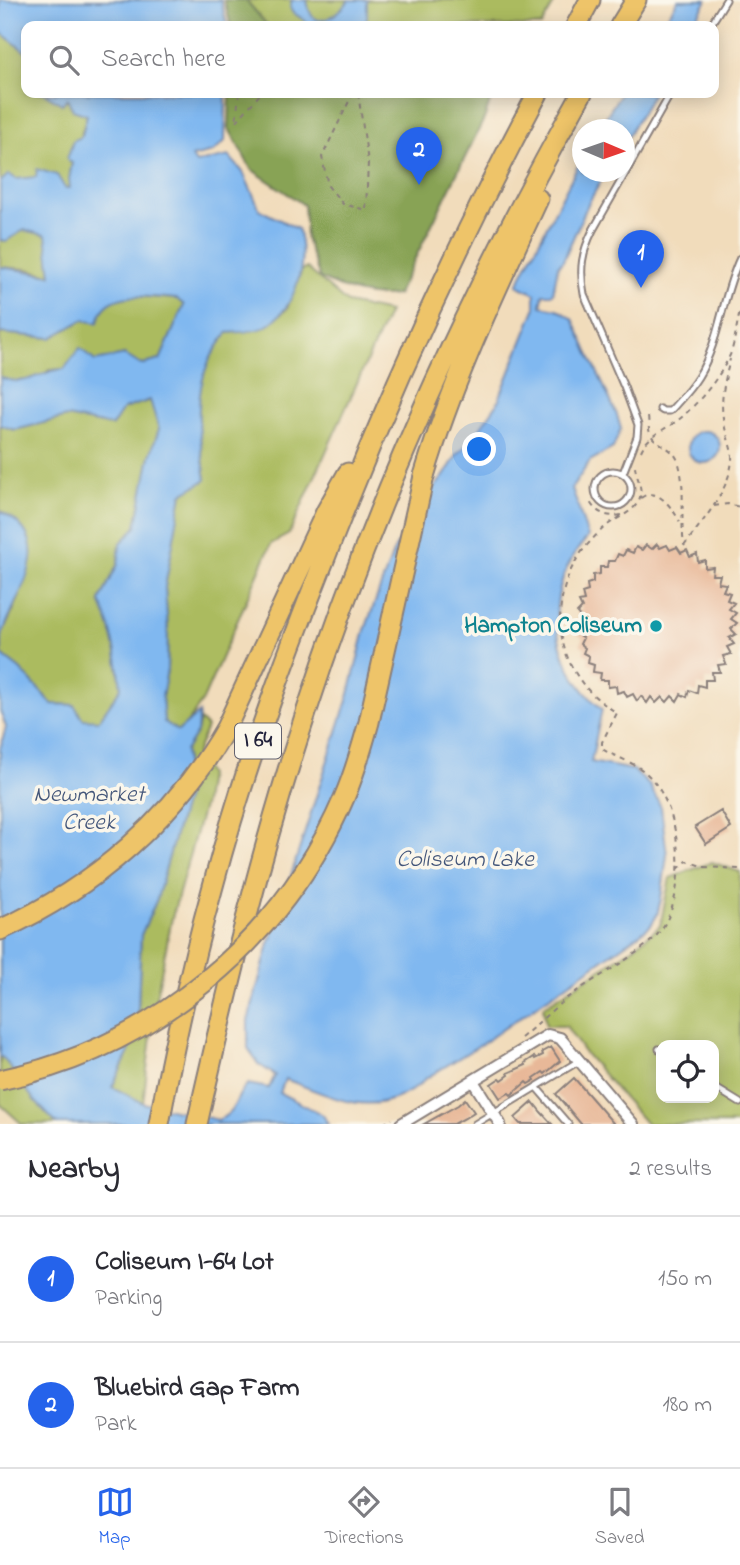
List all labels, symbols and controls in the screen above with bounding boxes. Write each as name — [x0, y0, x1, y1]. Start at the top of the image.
search box — [21, 21, 719, 98]
icon: search — [45, 41, 83, 79]
text: Search here — [101, 41, 226, 79]
north arrow — [572, 119, 635, 182]
pin: 2 — [396, 127, 442, 185]
pin: 1 — [618, 230, 664, 288]
your location — [462, 432, 496, 466]
place label: Hampton Coliseum — [464, 610, 642, 643]
marker: Hampton Coliseum — [648, 618, 664, 634]
road number: I 64 — [235, 724, 281, 758]
water label: Newmarket Creek — [33, 778, 146, 841]
water label: Coliseum Lake — [396, 843, 535, 878]
map controls — [656, 1040, 719, 1103]
button: locate — [656, 1040, 719, 1103]
text: Nearby — [28, 1148, 120, 1192]
text: 2 results — [629, 1153, 712, 1186]
text: Coliseum I-64 Lot — [95, 1244, 274, 1282]
text: 1 — [47, 1263, 55, 1296]
text: 150 m — [658, 1263, 712, 1296]
text: Parking — [95, 1282, 162, 1315]
text: Bluebird Gap Farm — [95, 1370, 299, 1408]
text: 2 — [45, 1389, 57, 1422]
text: 180 m — [663, 1389, 712, 1422]
text: Park — [95, 1408, 137, 1441]
tab: Map — [96, 1483, 134, 1552]
tab: Directions — [325, 1483, 404, 1552]
tab: Saved — [595, 1483, 644, 1552]

